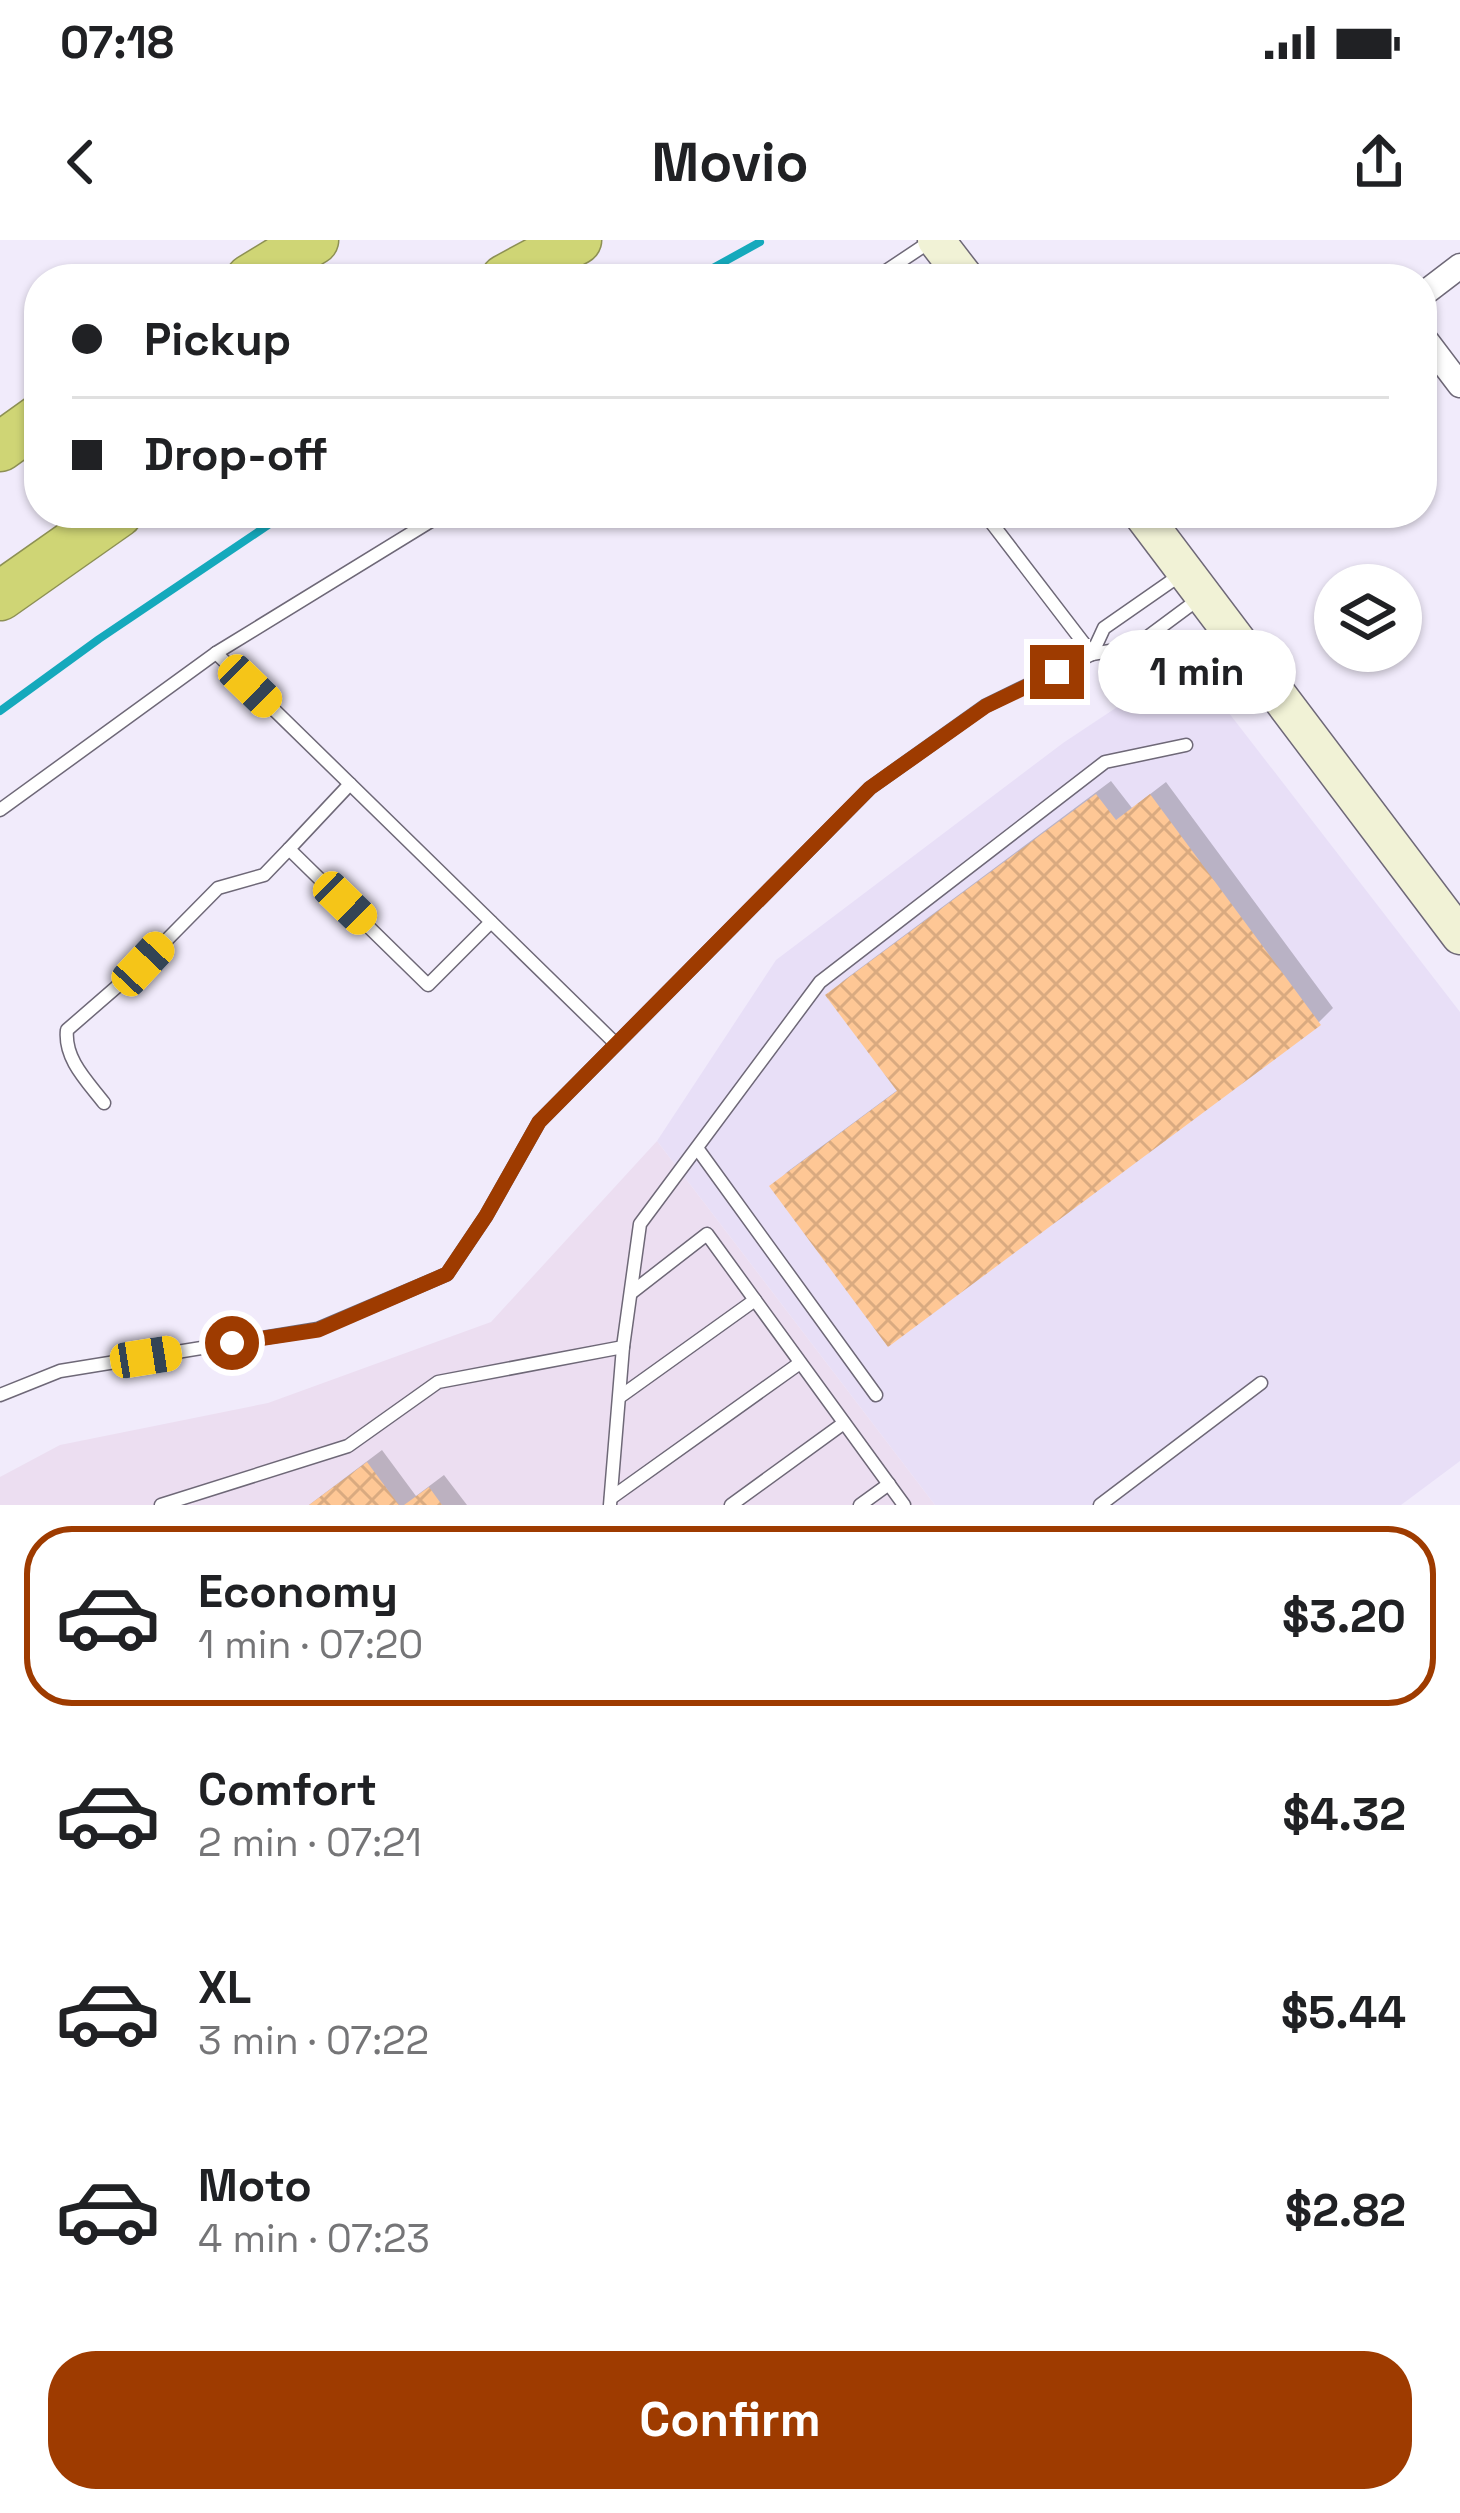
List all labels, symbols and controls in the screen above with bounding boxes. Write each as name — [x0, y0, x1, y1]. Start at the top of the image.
text: 07:18 — [60, 14, 174, 71]
text: Movio — [652, 128, 808, 197]
icon: back — [48, 129, 114, 195]
icon: share — [1346, 129, 1412, 195]
text: Pickup — [144, 311, 291, 368]
text: Drop-off — [144, 426, 328, 483]
map controls — [1314, 564, 1422, 672]
button: layers — [1314, 564, 1422, 672]
callout: 1 min — [1099, 630, 1297, 714]
route end — [1030, 645, 1084, 699]
text: 1 min — [1149, 647, 1245, 696]
car — [212, 648, 288, 724]
car — [307, 865, 383, 941]
car — [105, 925, 181, 1003]
route start — [205, 1316, 259, 1370]
car — [108, 1334, 184, 1380]
icon: car — [54, 1562, 162, 1670]
text: Economy — [198, 1563, 398, 1620]
text: $3.20 — [1282, 1588, 1406, 1645]
text: 1 min · 07:20 — [198, 1620, 423, 1669]
icon: car — [54, 1760, 162, 1868]
text: Comfort — [198, 1761, 377, 1818]
text: $4.32 — [1283, 1786, 1406, 1843]
text: 2 min · 07:21 — [198, 1818, 422, 1867]
icon: car — [54, 1958, 162, 2066]
text: XL — [198, 1959, 251, 2016]
text: $5.44 — [1281, 1984, 1406, 2041]
text: 3 min · 07:22 — [198, 2016, 429, 2065]
icon: car — [54, 2156, 162, 2264]
text: Moto — [198, 2157, 312, 2214]
text: $2.82 — [1285, 2182, 1406, 2239]
text: 4 min · 07:23 — [198, 2214, 430, 2263]
button: Confirm — [48, 2351, 1412, 2489]

